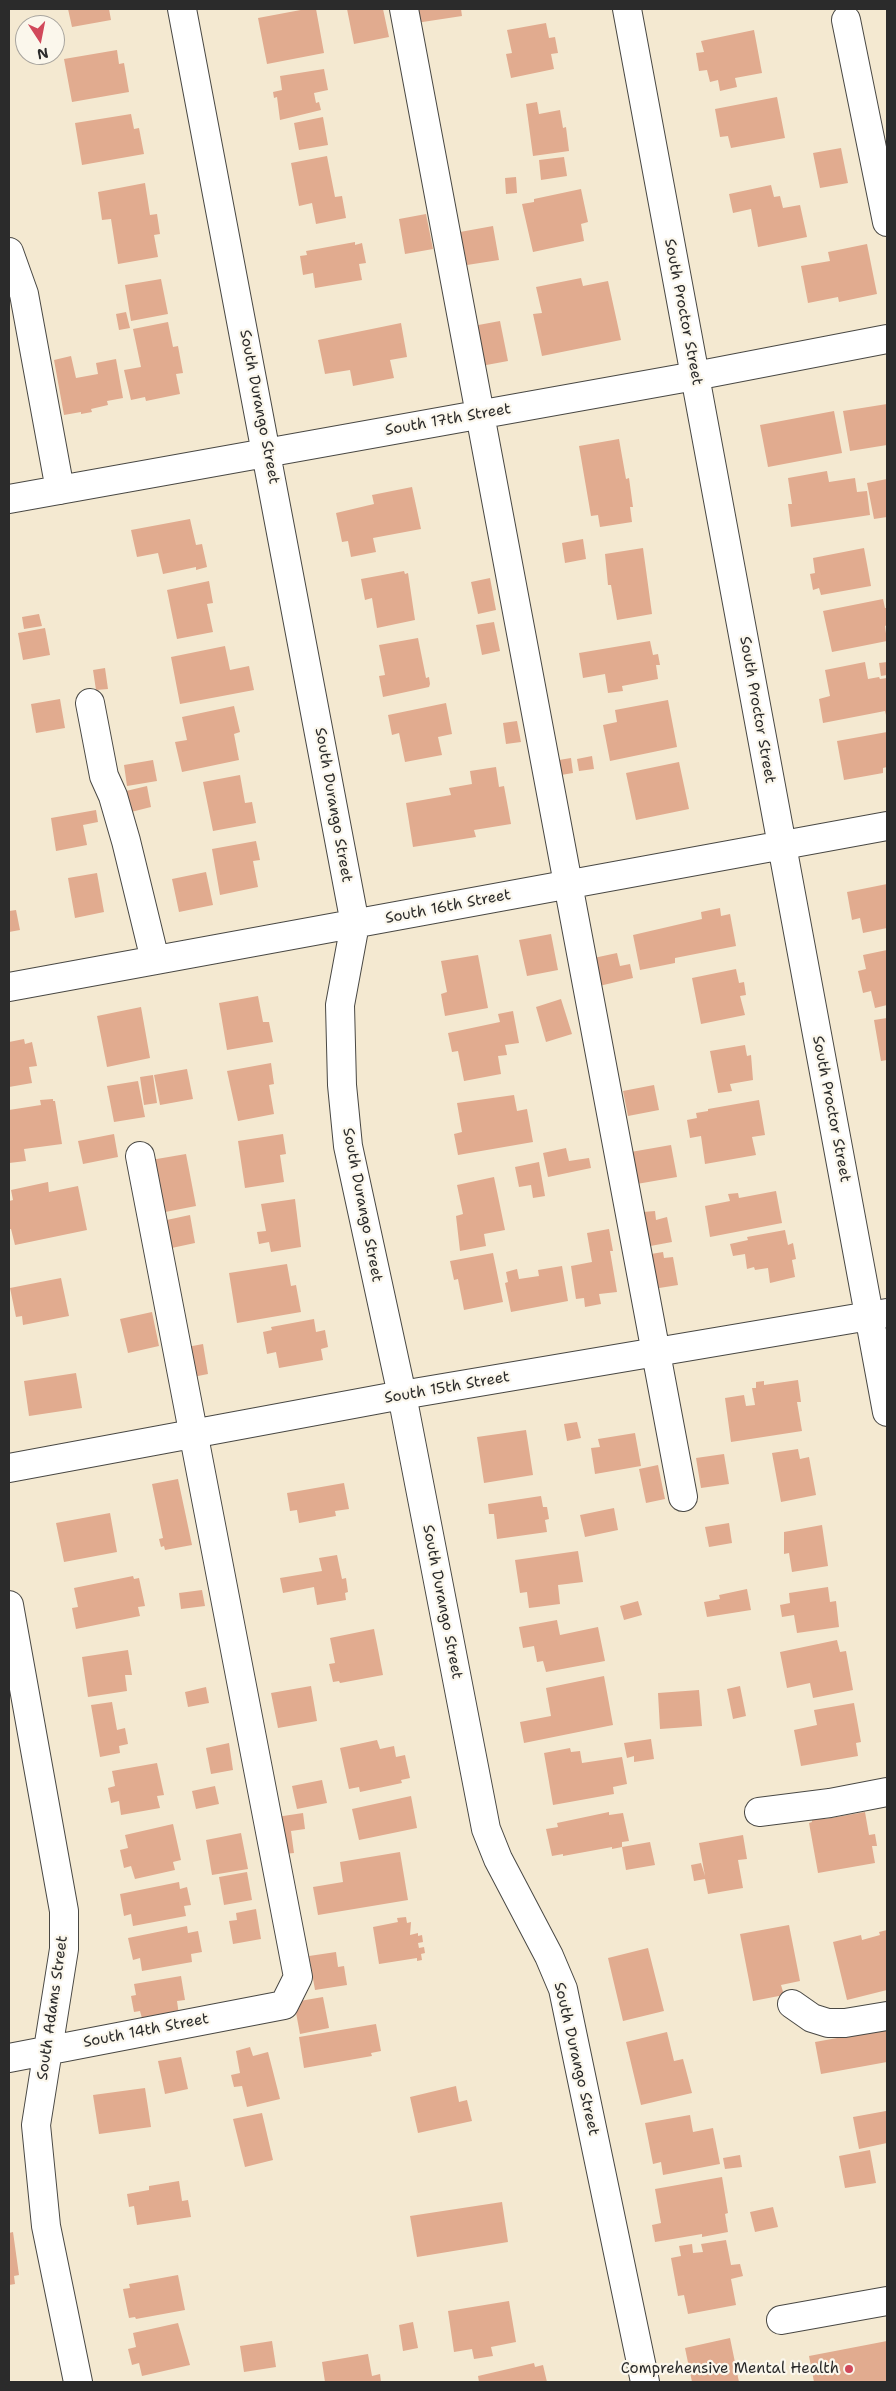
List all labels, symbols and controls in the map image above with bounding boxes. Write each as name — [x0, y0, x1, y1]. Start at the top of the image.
north arrow — [15, 15, 65, 65]
text: N — [36, 44, 50, 64]
street label: South Proctor Street — [660, 237, 706, 387]
street label: South Durango Street — [235, 328, 283, 486]
street label: South 17th Street — [384, 400, 512, 440]
street label: South Proctor Street — [735, 635, 779, 785]
street label: South Durango Street — [311, 726, 355, 884]
street label: South 16th Street — [384, 886, 512, 928]
street label: South Proctor Street — [808, 1034, 854, 1184]
street label: South Durango Street — [338, 1126, 386, 1284]
street label: South 15th Street — [383, 1368, 511, 1408]
street label: South Durango Street — [418, 1523, 466, 1681]
street label: South Adams Street — [34, 1935, 72, 2081]
street label: South Durango Street — [550, 1981, 602, 2137]
street label: South 14th Street — [82, 2010, 210, 2052]
place label: Comprehensive Mental Health — [621, 2360, 839, 2378]
marker: Comprehensive Mental Health — [843, 2363, 855, 2375]

